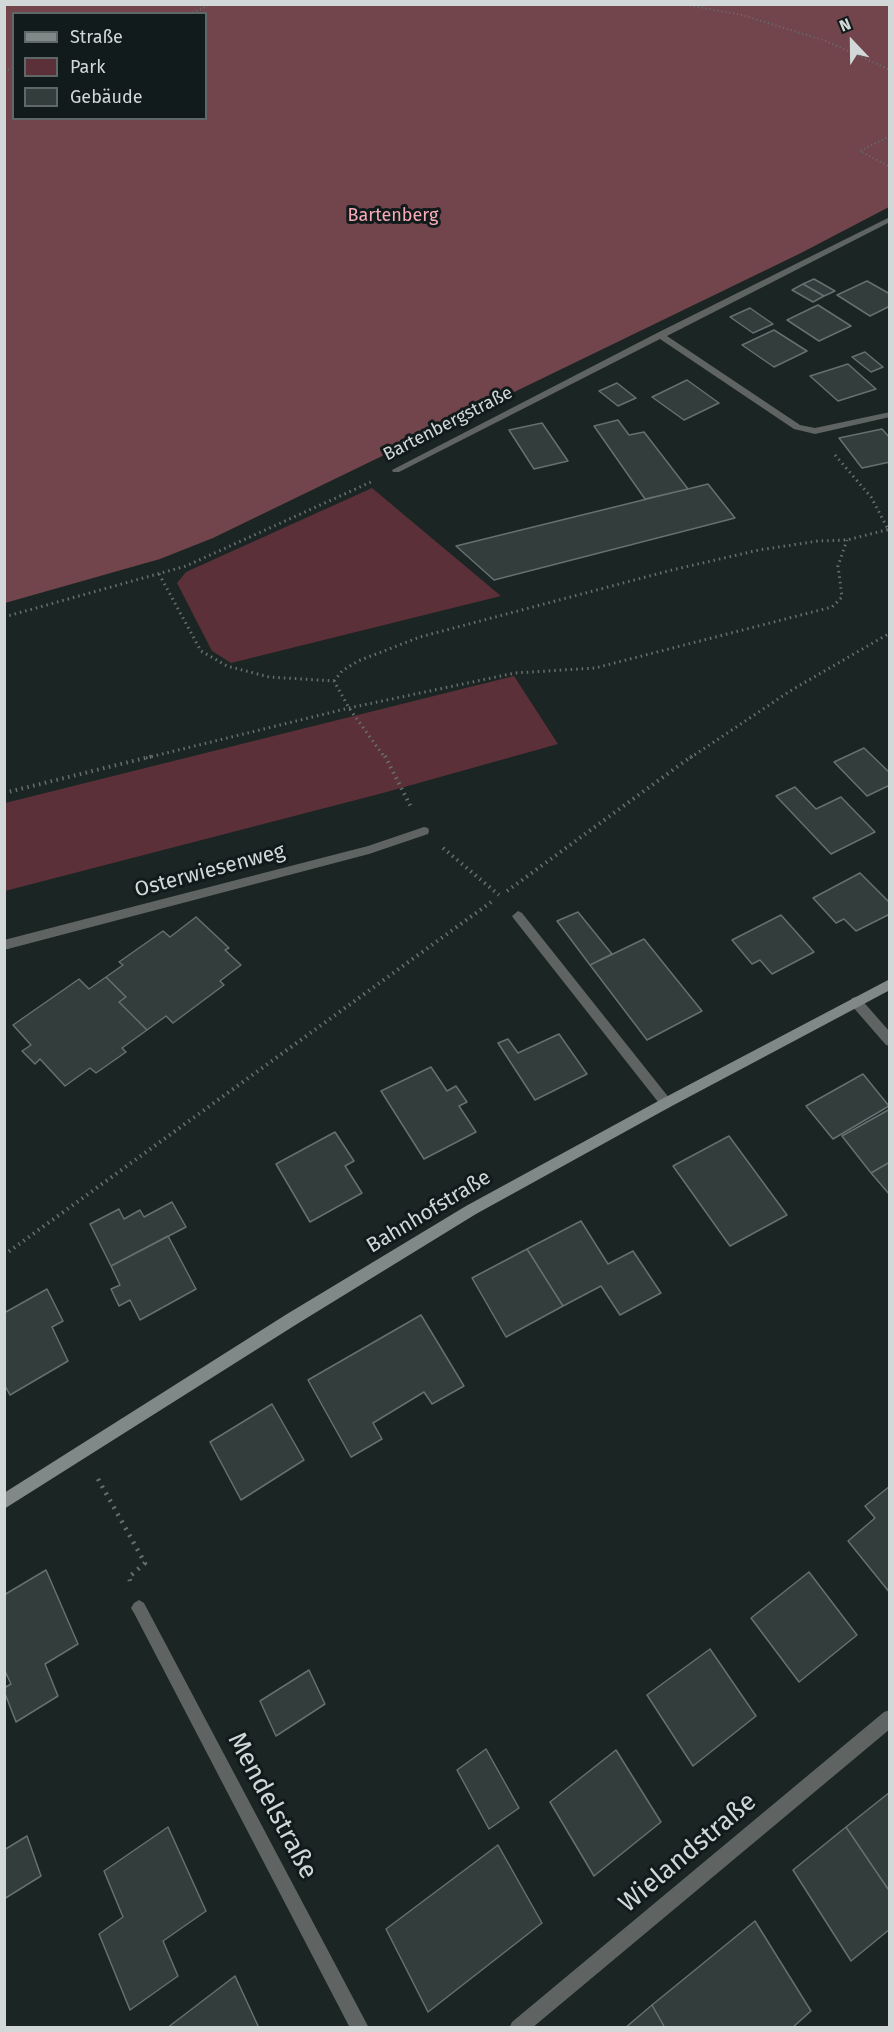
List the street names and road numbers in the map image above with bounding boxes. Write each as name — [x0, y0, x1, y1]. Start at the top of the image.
street label: Bartenbergstraße — [380, 382, 516, 466]
street label: Osterwiesenweg — [132, 839, 288, 903]
street label: Bahnhofstraße — [362, 1165, 496, 1259]
street label: Mendelstraße — [220, 1727, 324, 1885]
street label: Wielandstraße — [613, 1786, 763, 1920]

